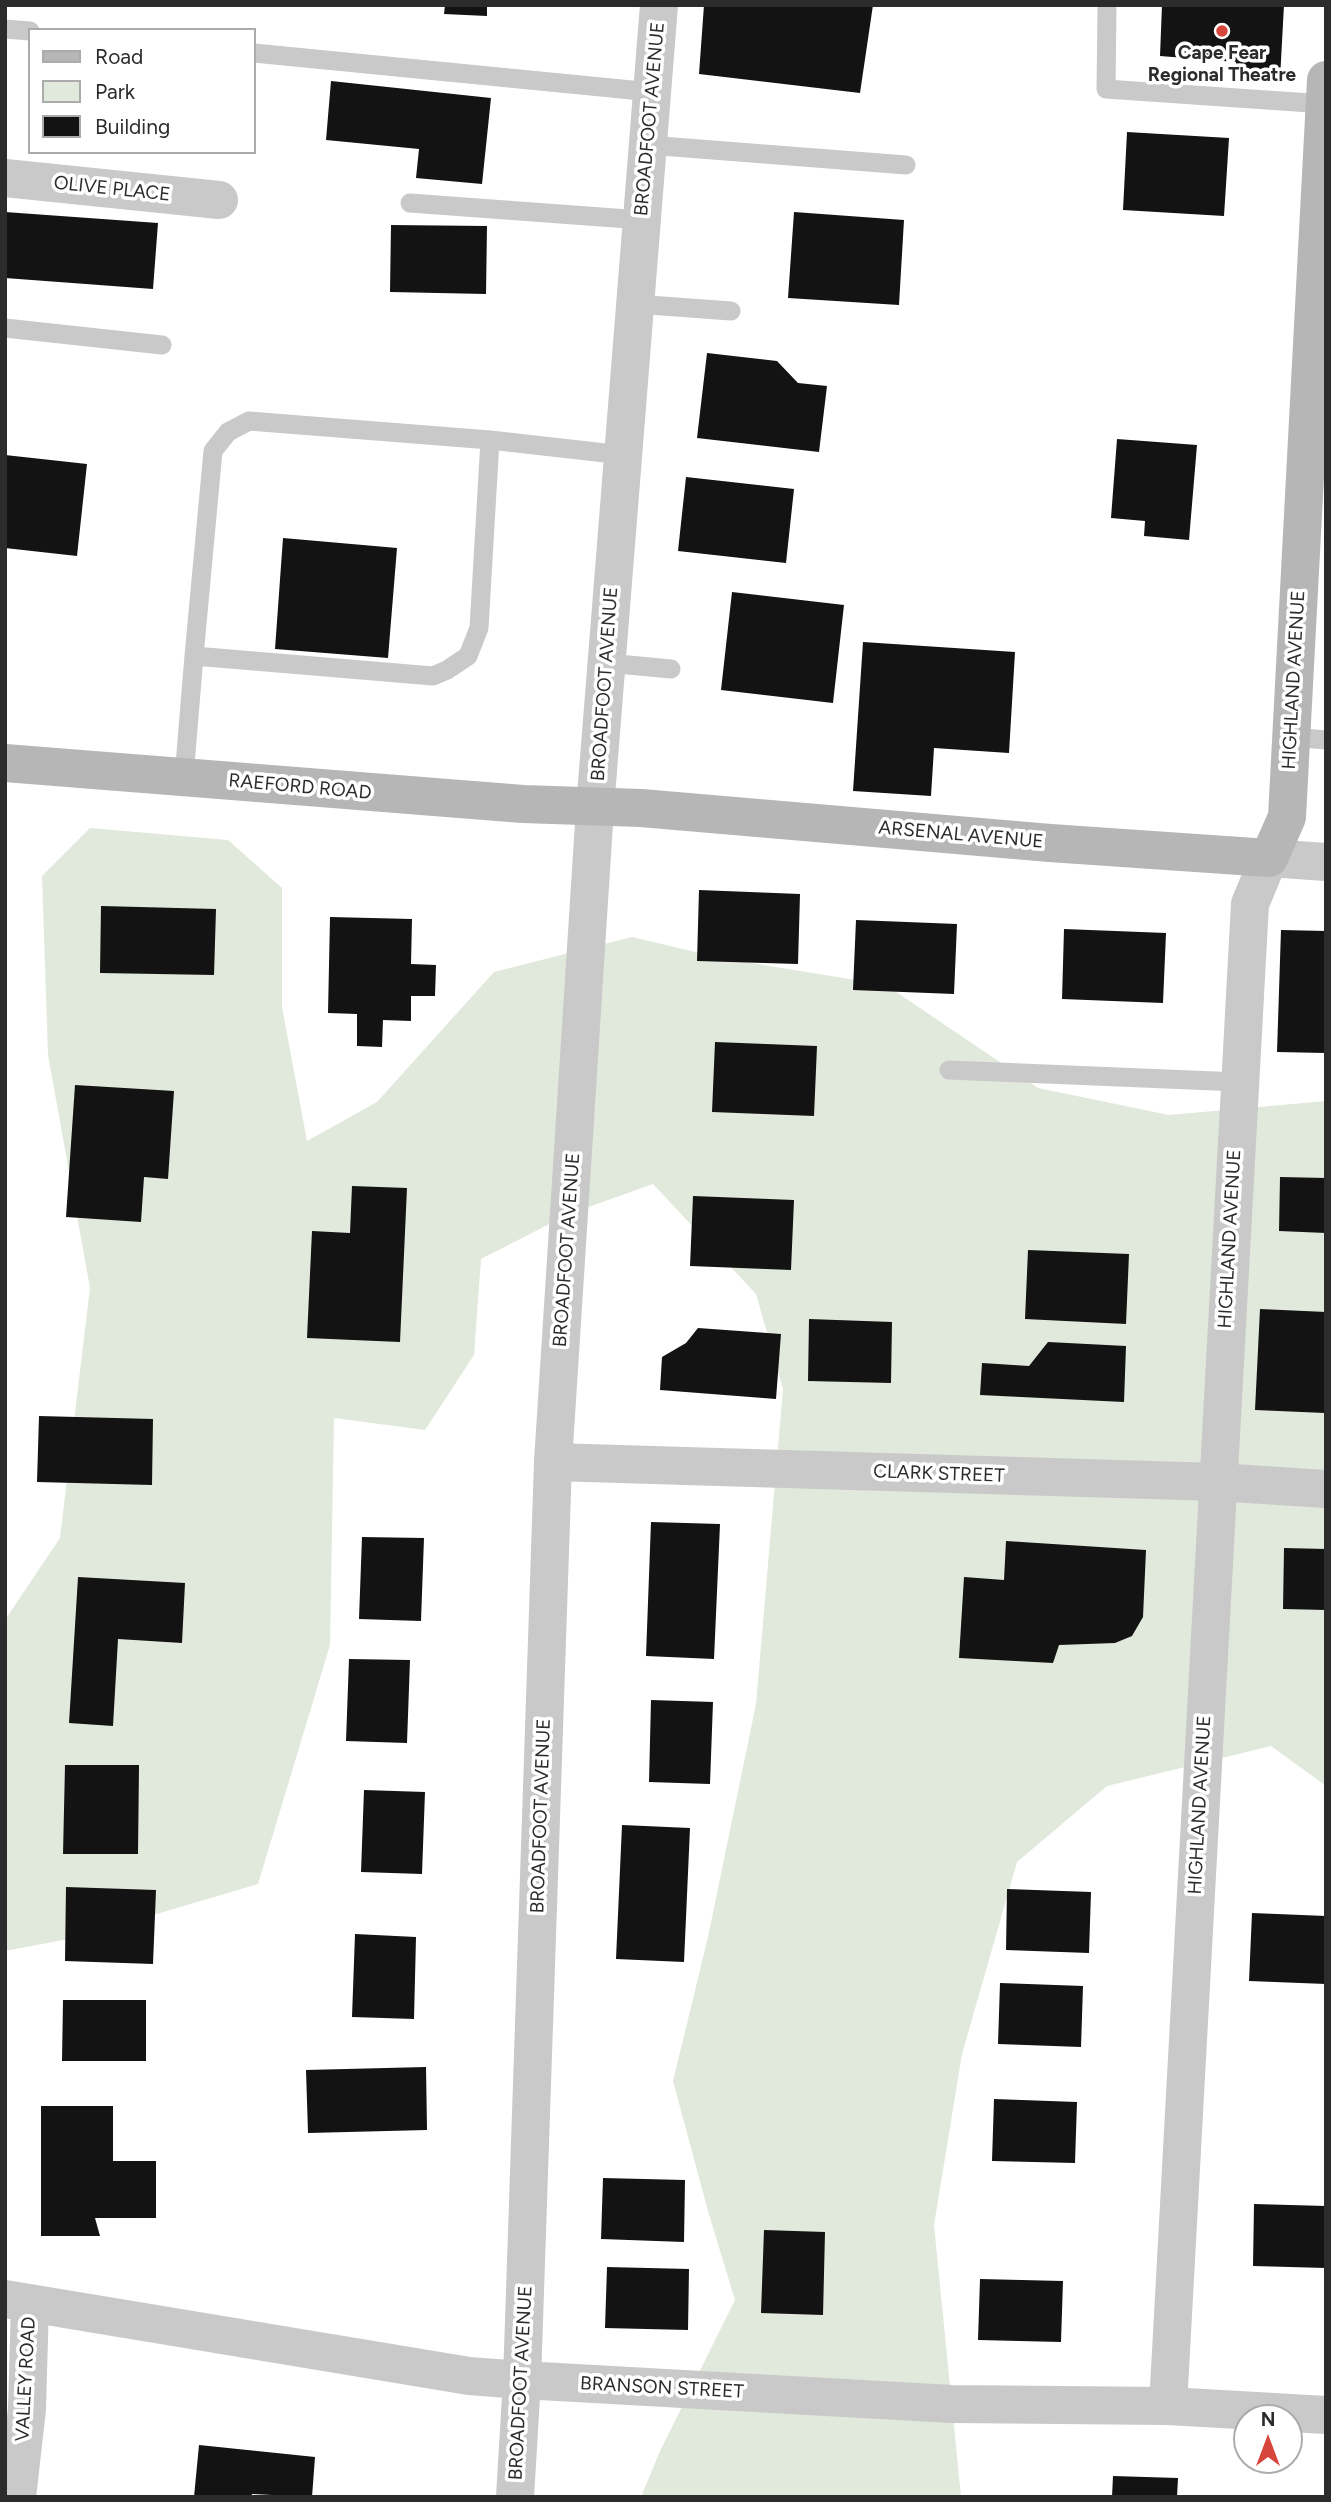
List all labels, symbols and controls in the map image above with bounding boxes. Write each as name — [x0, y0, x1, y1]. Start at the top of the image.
street label: BROADFOOT AVENUE — [630, 21, 670, 217]
marker: Cape Fear Regional Theatre — [1214, 23, 1230, 39]
legend — [28, 28, 256, 154]
place label: Cape Fear Regional Theatre — [1148, 42, 1296, 86]
text: Road — [95, 44, 143, 69]
text: Park — [95, 79, 135, 104]
text: Building — [95, 114, 170, 139]
street label: OLIVE PLACE — [53, 172, 171, 206]
street label: BROADFOOT AVENUE — [587, 586, 623, 782]
street label: HIGHLAND AVENUE — [1278, 590, 1310, 770]
street label: RAEFORD ROAD — [228, 769, 372, 805]
street label: ARSENAL AVENUE — [877, 816, 1045, 854]
street label: HIGHLAND AVENUE — [1214, 1149, 1246, 1329]
street label: BROADFOOT AVENUE — [549, 1152, 585, 1348]
street label: CLARK STREET — [873, 1460, 1005, 1488]
street label: HIGHLAND AVENUE — [1184, 1715, 1216, 1895]
street label: BROADFOOT AVENUE — [526, 1718, 556, 1914]
street label: BROADFOOT AVENUE — [505, 2285, 537, 2481]
street label: VALLEY ROAD — [11, 2316, 41, 2442]
street label: BRANSON STREET — [580, 2372, 744, 2404]
north arrow — [1233, 2404, 1303, 2474]
text: N — [1261, 2408, 1275, 2431]

